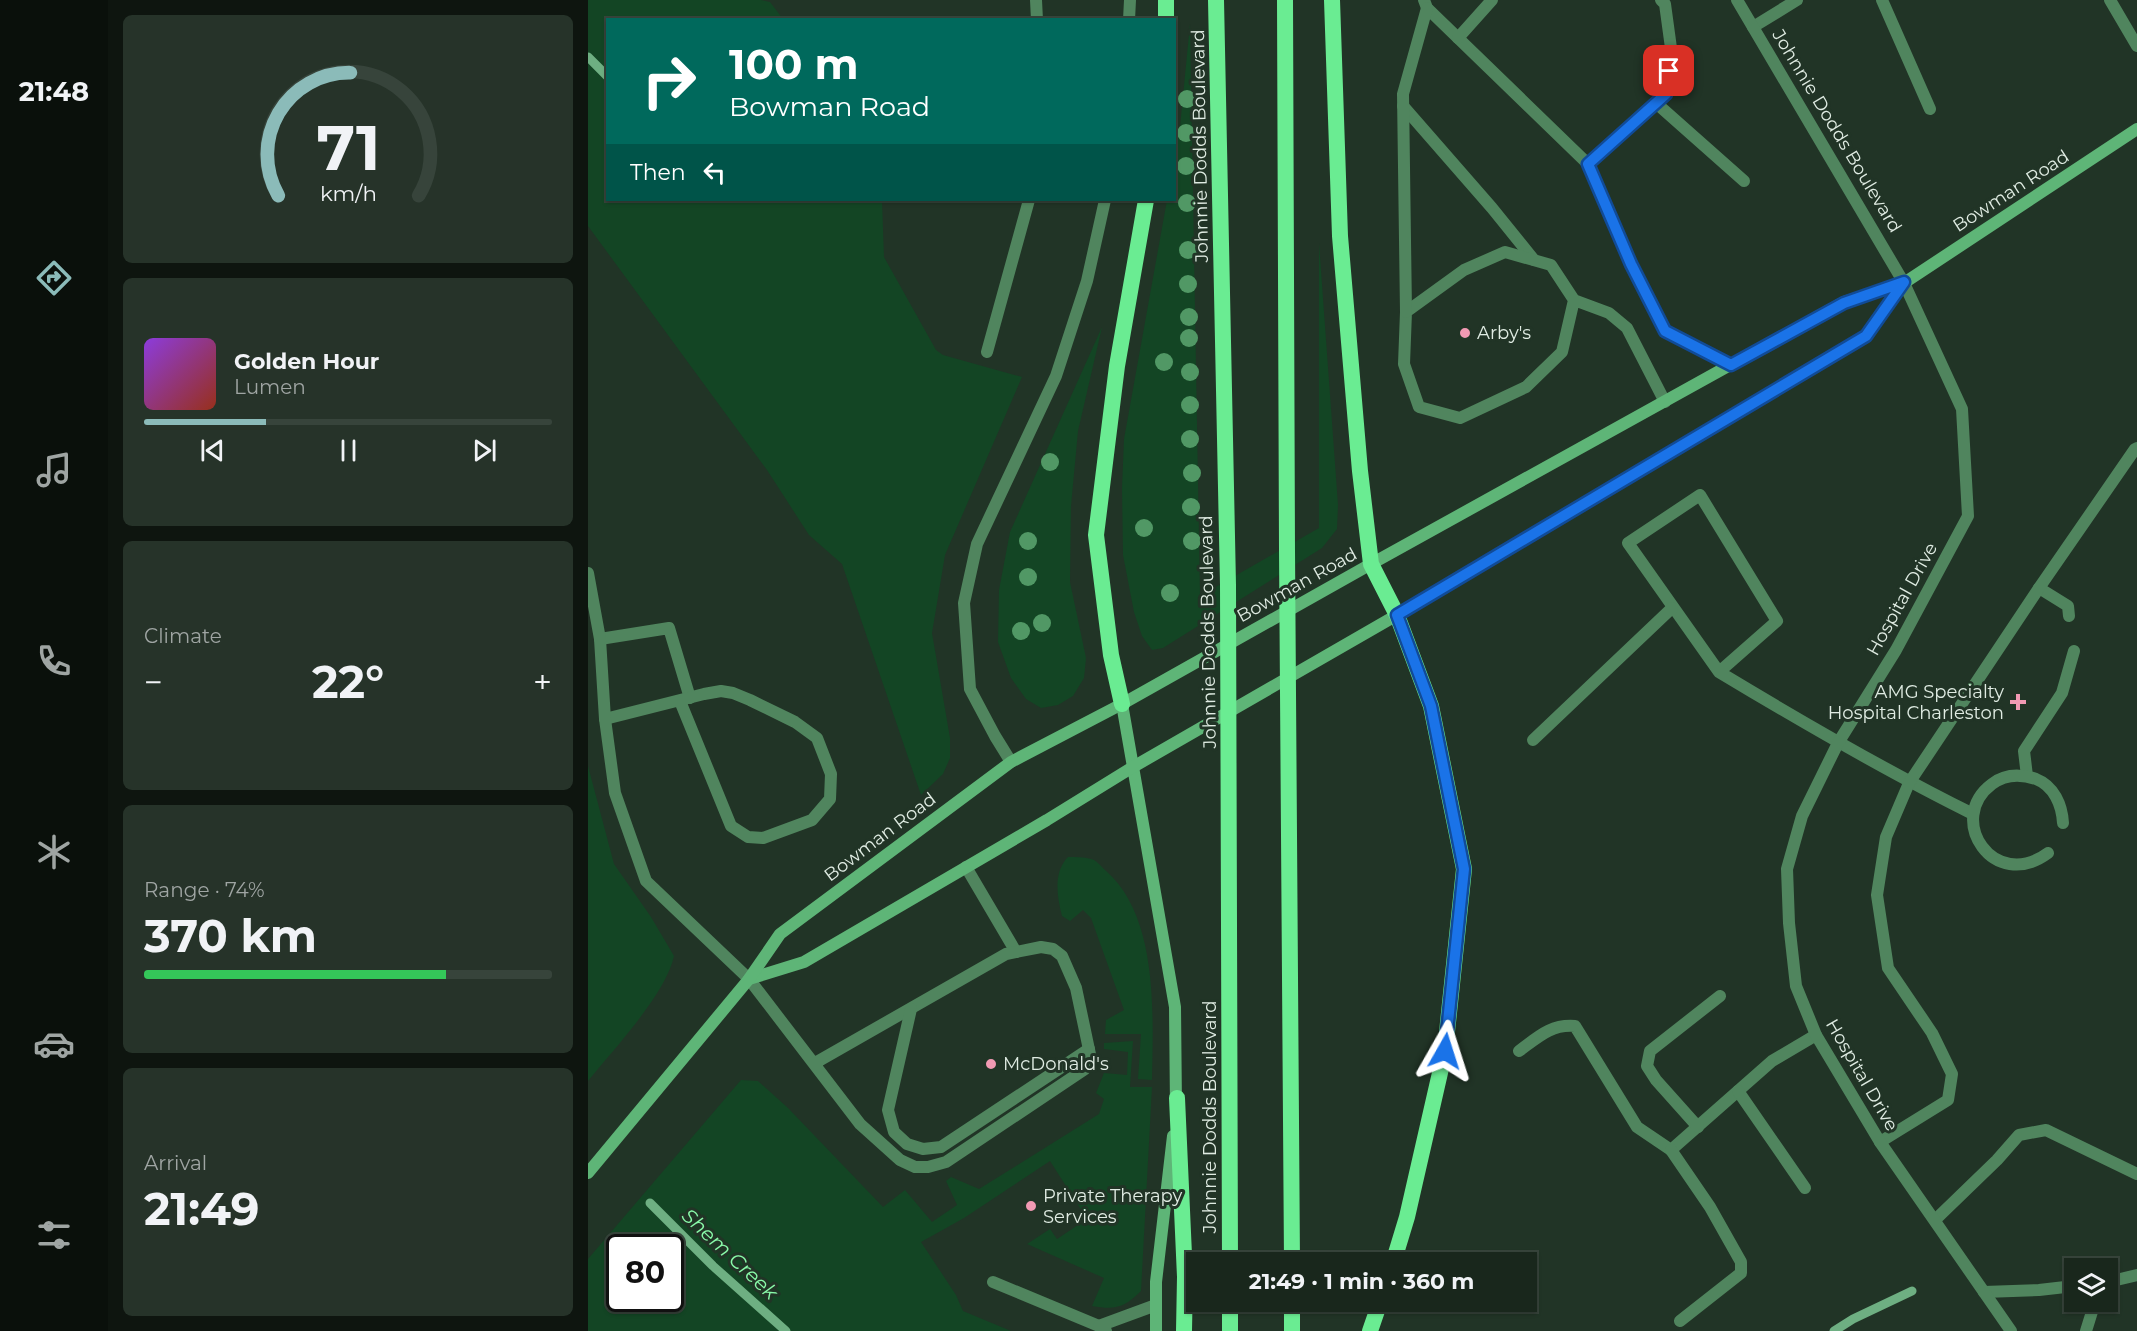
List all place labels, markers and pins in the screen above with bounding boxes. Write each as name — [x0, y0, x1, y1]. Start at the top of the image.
pin — [1643, 45, 1694, 96]
place label: Arby's — [1477, 322, 1531, 344]
marker: Arby's — [1458, 326, 1472, 340]
place label: AMG Specialty Hospital Charleston — [1828, 681, 2004, 724]
marker: AMG Specialty Hospital Charleston — [2009, 693, 2027, 711]
place label: McDonald's — [1003, 1053, 1109, 1075]
marker: McDonald's — [984, 1057, 998, 1071]
place label: Private Therapy Services — [1043, 1185, 1182, 1228]
marker: Private Therapy Services — [1024, 1199, 1038, 1213]

